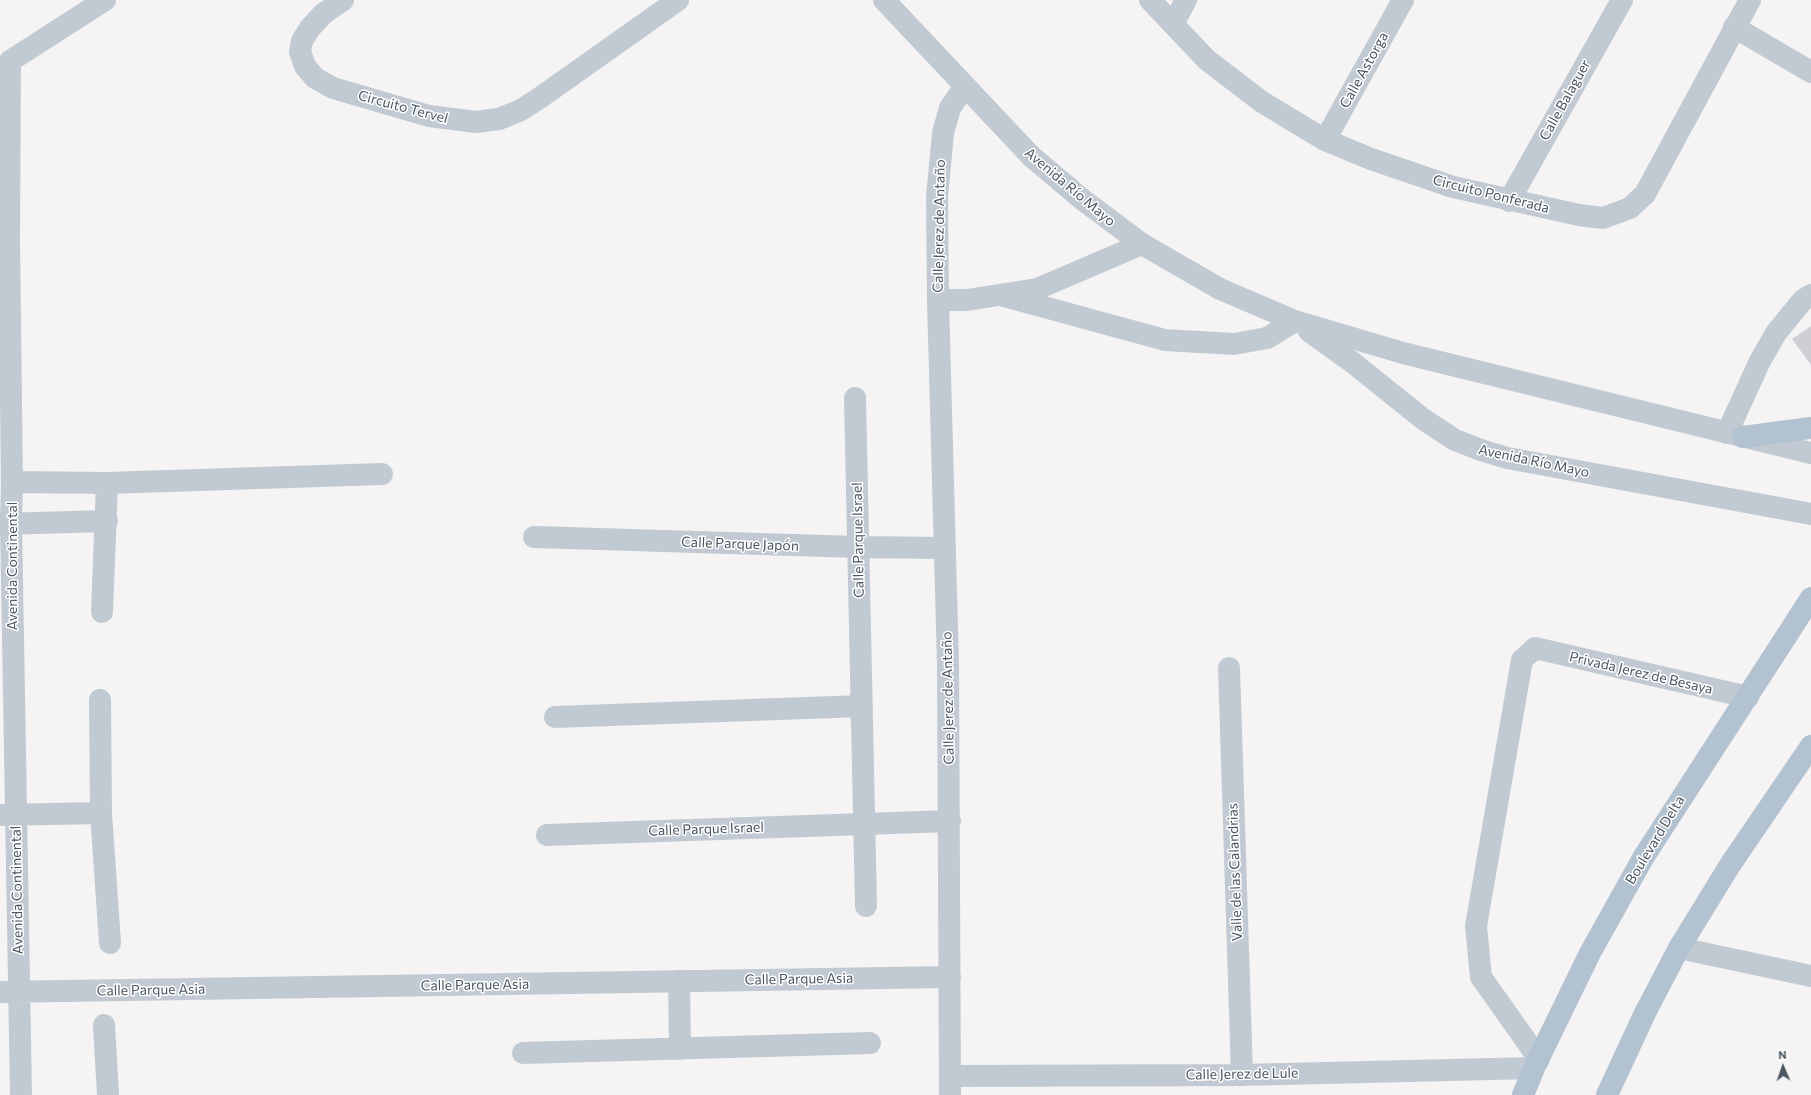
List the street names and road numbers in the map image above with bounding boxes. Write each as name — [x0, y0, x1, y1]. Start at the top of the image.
street label: Calle Astorga — [1336, 29, 1392, 111]
street label: Calle Balaguer — [1536, 57, 1594, 143]
street label: Circuito Tervel — [356, 87, 450, 127]
street label: Avenida Río Mayo — [1021, 144, 1119, 230]
street label: Calle Jerez de Antaño — [929, 159, 949, 293]
street label: Circuito Ponferada — [1431, 171, 1551, 217]
street label: Avenida Río Mayo — [1477, 441, 1591, 481]
street label: Calle Parque Israel — [849, 482, 867, 598]
street label: Avenida Continental — [4, 502, 20, 630]
street label: Calle Parque Japón — [681, 534, 799, 554]
street label: Calle Jerez de Antaño — [938, 631, 958, 765]
street label: Privada Jerez de Besaya — [1568, 648, 1714, 698]
street label: Boulevard Delta — [1622, 792, 1688, 888]
street label: Valle de las Calandrias — [1224, 803, 1246, 941]
street label: Calle Parque Israel — [648, 819, 764, 839]
street label: Avenida Continental — [7, 826, 27, 954]
street label: Calle Parque Asia — [745, 970, 853, 988]
street label: Calle Parque Asia — [421, 976, 529, 994]
street label: Calle Parque Asia — [97, 981, 205, 999]
street label: Calle Jerez de Lule — [1185, 1065, 1299, 1083]

